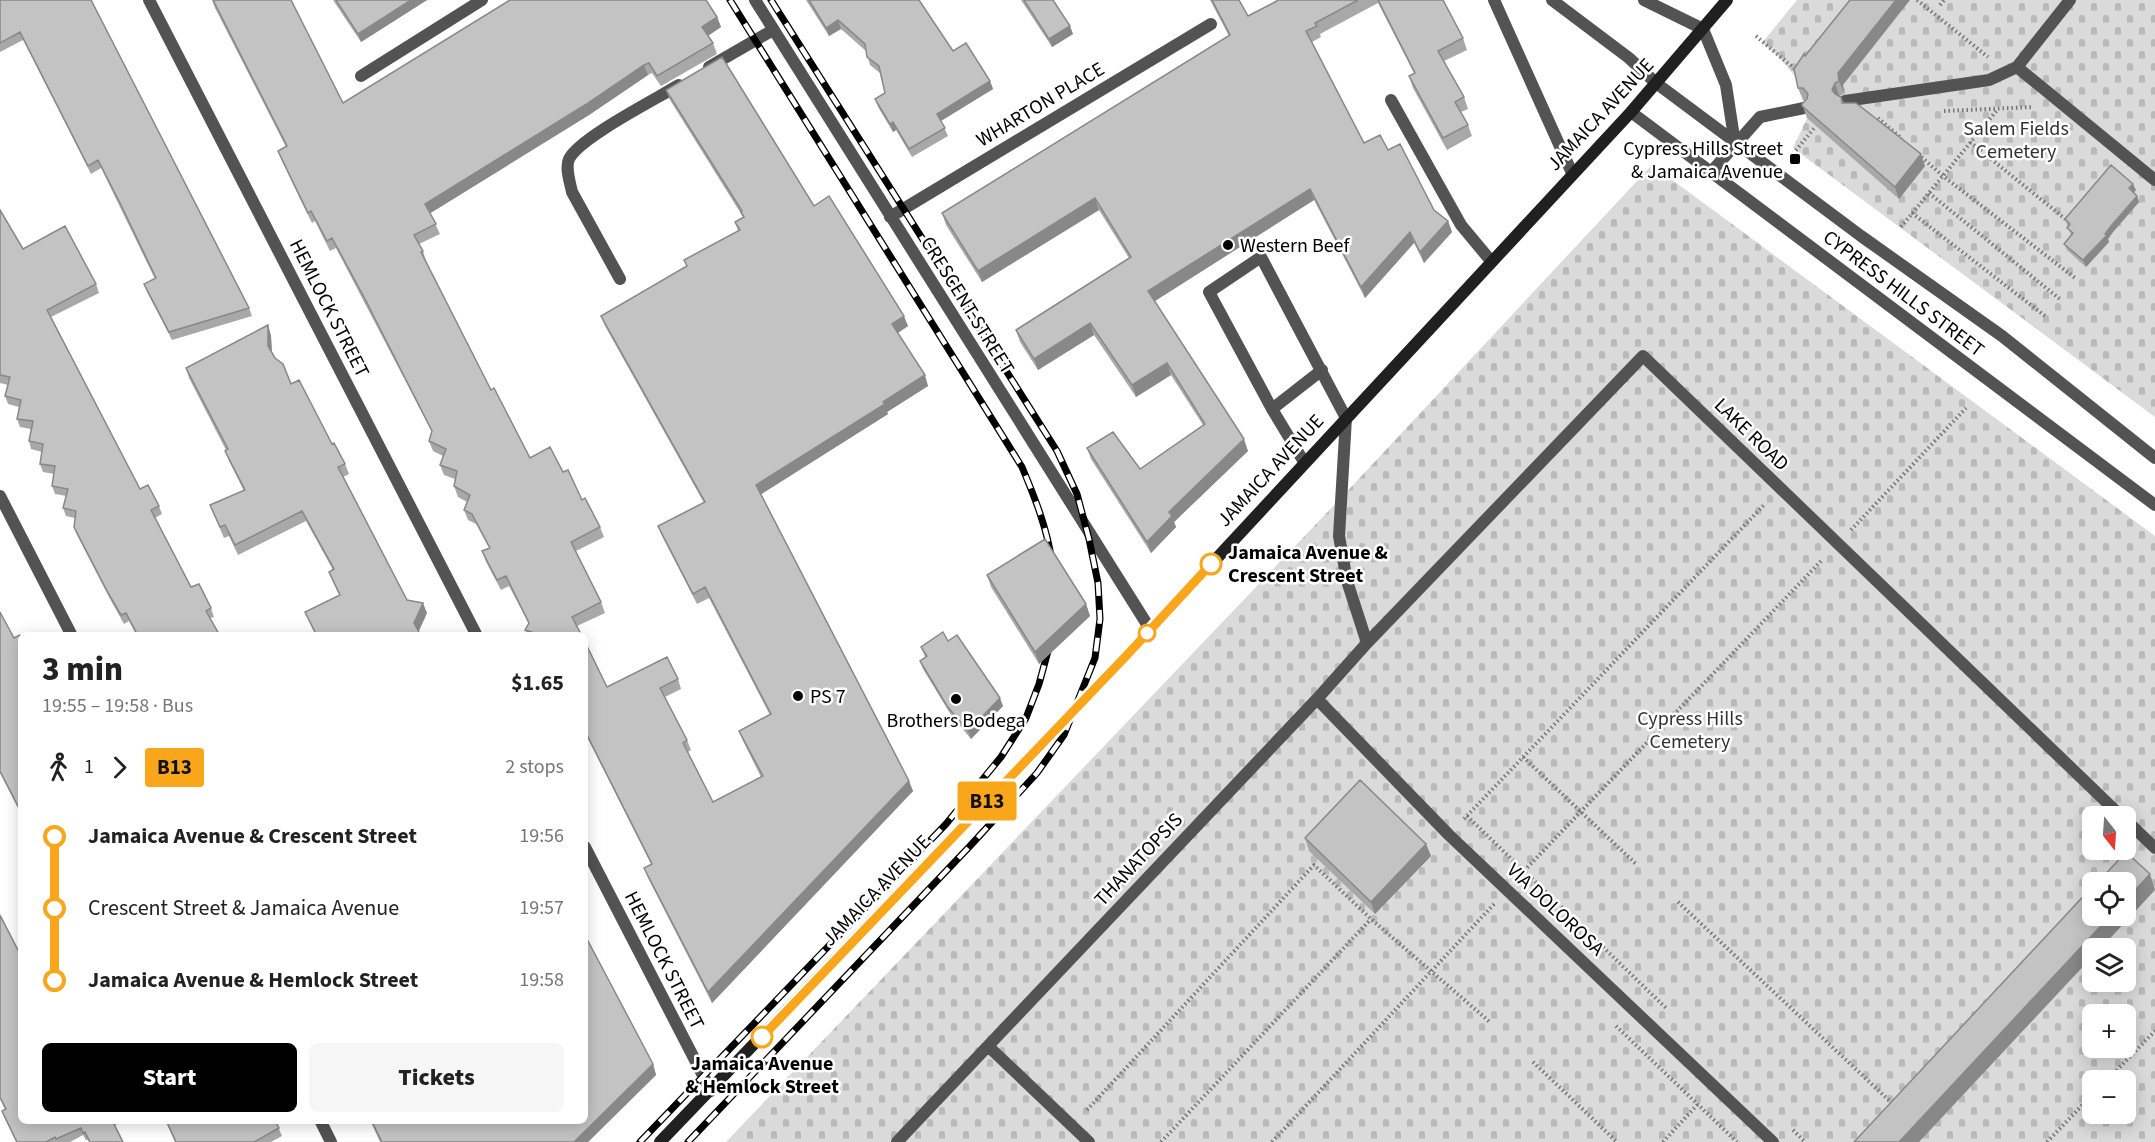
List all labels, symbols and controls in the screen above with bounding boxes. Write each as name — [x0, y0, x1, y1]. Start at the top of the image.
street label: JAMAICA AVENUE — [1541, 52, 1660, 177]
street label: WHARTON PLACE — [971, 56, 1110, 154]
park label: Salem Fields Cemetery — [1963, 115, 2069, 166]
place label: Cypress Hills Street & Jamaica Avenue — [1623, 135, 1783, 186]
marker: Cypress Hills Street & Jamaica Avenue — [1788, 152, 1802, 166]
street label: CYPRESS HILLS STREET — [1817, 224, 1990, 364]
street label: CRESCENT STREET — [913, 231, 1021, 380]
place label: Western Beef — [1240, 232, 1350, 260]
street label: HEMLOCK STREET — [282, 234, 376, 383]
marker: Western Beef — [1221, 238, 1235, 252]
street label: LAKE ROAD — [1708, 392, 1795, 478]
street label: JAMAICA AVENUE — [1211, 408, 1330, 533]
place label: Jamaica Avenue & Crescent Street — [1228, 539, 1388, 590]
marker: Jamaica Avenue & Crescent Street — [1200, 553, 1222, 575]
unlabelled marker — [1138, 624, 1156, 642]
text: 3 min — [42, 646, 123, 693]
text: $1.65 — [511, 667, 564, 699]
place label: PS 7 — [810, 683, 846, 711]
marker: PS 7 — [791, 689, 805, 703]
text: 19:55 – 19:58 · Bus — [42, 692, 193, 720]
marker: Brothers Bodega — [949, 692, 963, 706]
park label: Cypress Hills Cemetery — [1637, 705, 1743, 756]
place label: Brothers Bodega — [886, 707, 1026, 735]
icon: walk — [42, 751, 75, 784]
icon: forward — [103, 751, 136, 784]
text: B13 — [157, 752, 192, 782]
text: 1 — [84, 753, 94, 781]
text: 2 stops — [505, 753, 564, 781]
line badge: B13 — [952, 782, 1022, 820]
text: B13 — [970, 786, 1004, 816]
north arrow — [2082, 806, 2136, 860]
map controls — [2082, 806, 2136, 1124]
street label: THANATOPSIS — [1088, 807, 1189, 913]
text: Jamaica Avenue & Crescent Street — [88, 820, 417, 852]
text: 19:56 — [519, 822, 564, 850]
street label: JAMAICA AVENUE — [816, 829, 937, 953]
street label: VIA DOLOROSA — [1500, 857, 1611, 963]
button: locate — [2082, 872, 2136, 926]
street label: HEMLOCK STREET — [617, 886, 711, 1035]
text: Crescent Street & Jamaica Avenue — [88, 892, 399, 924]
text: 19:57 — [519, 894, 564, 922]
button: layers — [2082, 938, 2136, 992]
text: Jamaica Avenue & Hemlock Street — [88, 964, 418, 996]
text: 19:58 — [519, 966, 564, 994]
button: + — [2082, 1004, 2136, 1058]
marker: Jamaica Avenue & Hemlock Street — [751, 1026, 773, 1048]
button: Start — [42, 1043, 297, 1112]
button: Tickets — [309, 1043, 564, 1112]
place label: Jamaica Avenue & Hemlock Street — [685, 1050, 839, 1101]
button: − — [2082, 1070, 2136, 1124]

